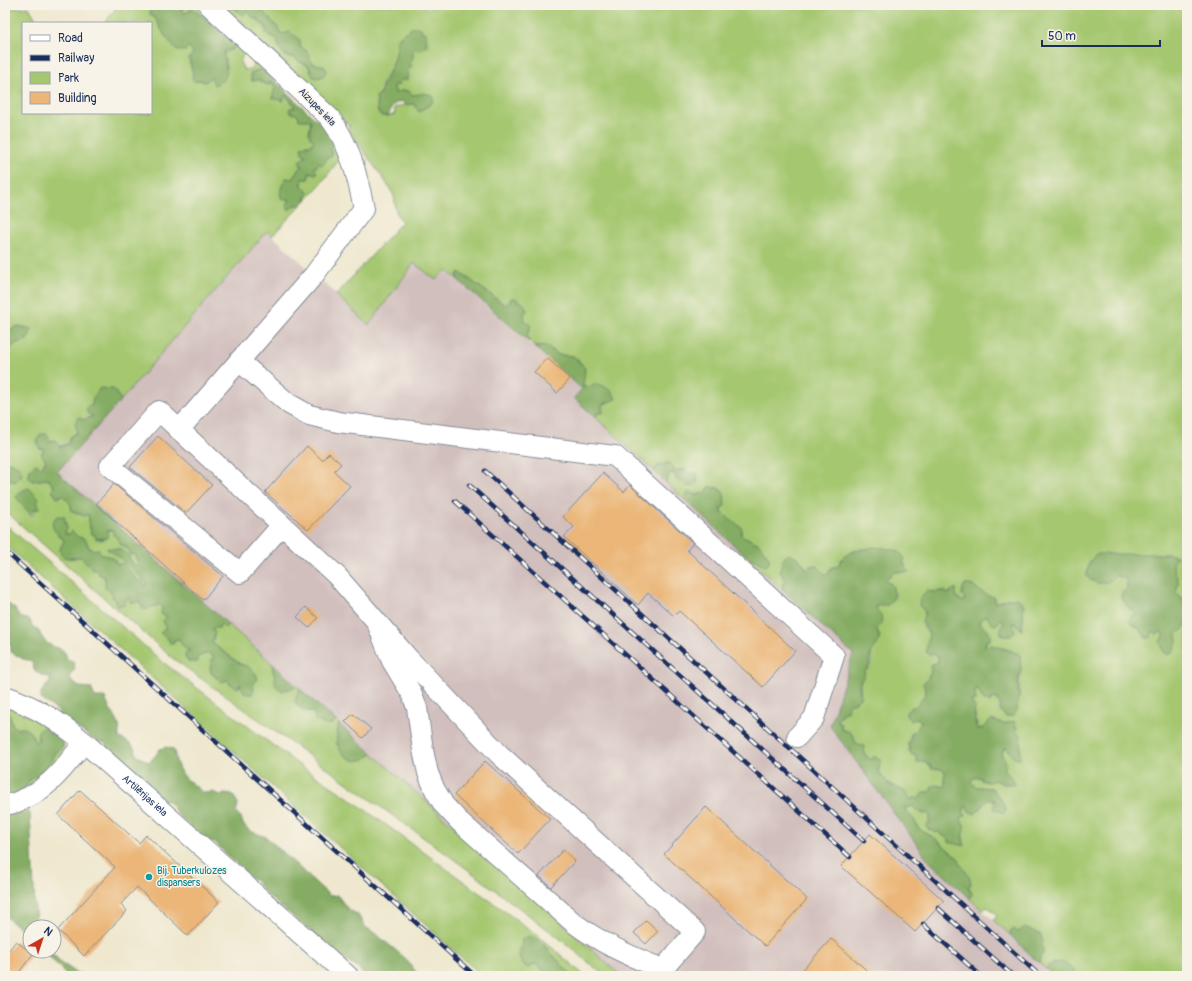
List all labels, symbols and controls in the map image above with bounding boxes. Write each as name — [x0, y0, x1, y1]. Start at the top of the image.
legend — [22, 22, 152, 114]
scale bar — [1042, 22, 1160, 48]
text: 50 m — [1048, 29, 1076, 44]
text: Road — [58, 31, 83, 46]
text: Railway — [58, 51, 94, 66]
text: Park — [58, 71, 79, 86]
street label: Aizupes iela — [296, 85, 338, 129]
text: Building — [58, 91, 97, 106]
street label: Artilērijas iela — [120, 773, 170, 819]
place label: Bij. Tuberkulozes dispansers — [157, 865, 227, 889]
marker: Bij. Tuberkulozes dispansers — [144, 872, 154, 882]
north arrow — [22, 919, 62, 959]
text: N — [41, 924, 55, 939]

